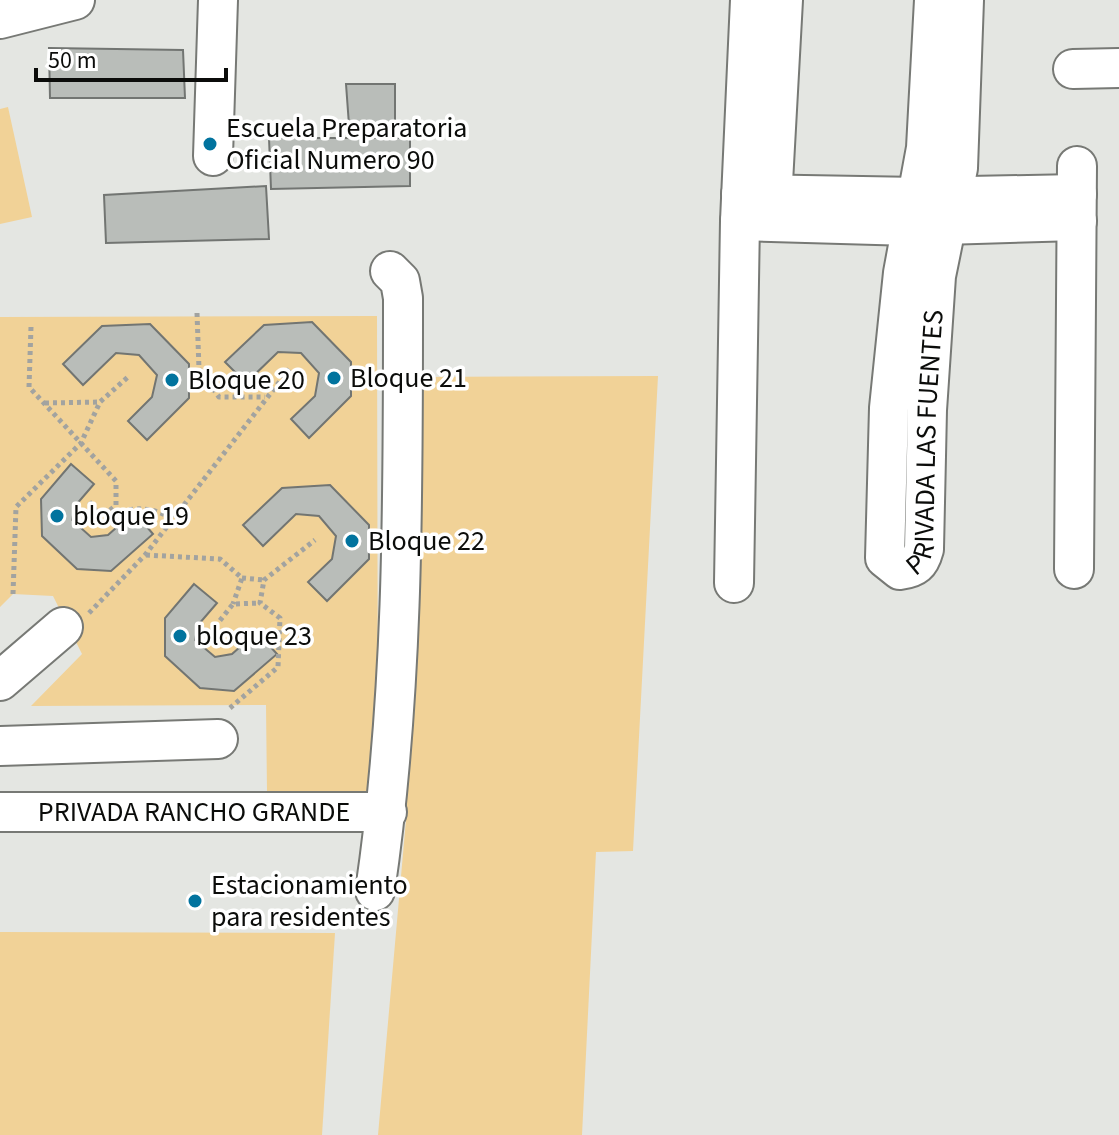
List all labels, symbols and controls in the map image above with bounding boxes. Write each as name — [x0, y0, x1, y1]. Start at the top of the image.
scale bar — [36, 32, 226, 82]
text: 50 m — [48, 43, 97, 78]
place label: Escuela Preparatoria Oficial Numero 90 — [226, 108, 467, 180]
marker: Escuela Preparatoria Oficial Numero 90 — [201, 135, 219, 153]
street label: PRIVADA LAS FUENTES — [897, 308, 954, 585]
place label: Bloque 21 — [350, 358, 467, 398]
place label: Bloque 20 — [188, 360, 305, 400]
marker: Bloque 21 — [325, 369, 343, 387]
marker: Bloque 20 — [163, 371, 181, 389]
place label: bloque 19 — [73, 496, 189, 536]
marker: bloque 19 — [48, 507, 66, 525]
place label: Bloque 22 — [368, 521, 485, 561]
marker: Bloque 22 — [343, 532, 361, 550]
place label: bloque 23 — [196, 616, 312, 656]
marker: bloque 23 — [171, 627, 189, 645]
street label: PRIVADA RANCHO GRANDE — [38, 792, 350, 832]
place label: Estacionamiento para residentes — [211, 865, 408, 937]
marker: Estacionamiento para residentes — [186, 892, 204, 910]

